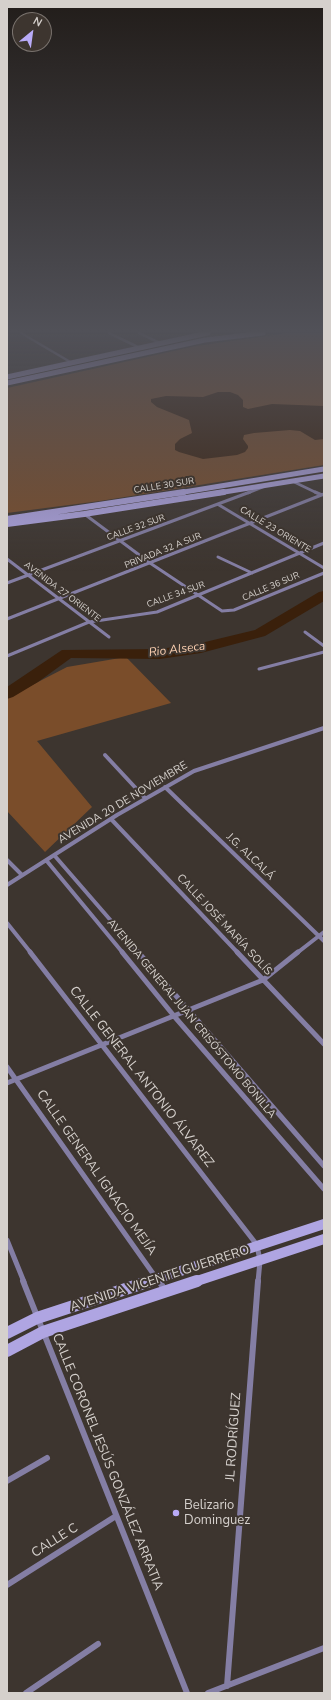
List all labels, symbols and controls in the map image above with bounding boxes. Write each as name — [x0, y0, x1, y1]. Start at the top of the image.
north arrow — [12, 12, 52, 52]
text: N — [30, 13, 45, 30]
street label: CALLE 30 SUR — [133, 476, 195, 496]
street label: CALLE 23 ORIENTE — [238, 505, 312, 555]
street label: CALLE 32 SUR — [105, 512, 167, 544]
street label: PRIVADA 32 A SUR — [123, 531, 203, 571]
street label: AVENIDA 27 ORIENTE — [22, 560, 102, 624]
street label: CALLE 36 SUR — [241, 570, 301, 604]
street label: CALLE 34 SUR — [145, 579, 207, 611]
water label: Rio Alseca — [148, 639, 206, 661]
street label: AVENIDA 20 DE NOVIEMBRE — [56, 759, 190, 847]
street label: J.G. ALCALÁ — [223, 831, 277, 883]
street label: CALLE JOSÉ MARÍA SOLÍS — [174, 872, 274, 978]
street label: AVENIDA GENERAL JUAN CRISÓSTOMO BONILLA — [104, 917, 278, 1121]
street label: CALLE GENERAL ANTONIO ÁLVAREZ — [66, 983, 216, 1171]
street label: CALLE GENERAL IGNACIO MEJÍA — [33, 1087, 159, 1259]
street label: AVENIDA VICENTE GUERRERO — [68, 1243, 252, 1315]
street label: CALLE CORONEL JESÚS GONZÁLEZ ARRATIA — [48, 1331, 166, 1593]
street label: JL RODRÍGUEZ — [223, 1392, 245, 1482]
place label: Belizario Dominguez — [184, 1498, 250, 1529]
marker: Belizario Dominguez — [171, 1508, 181, 1518]
street label: CALLE C — [29, 1521, 81, 1561]

